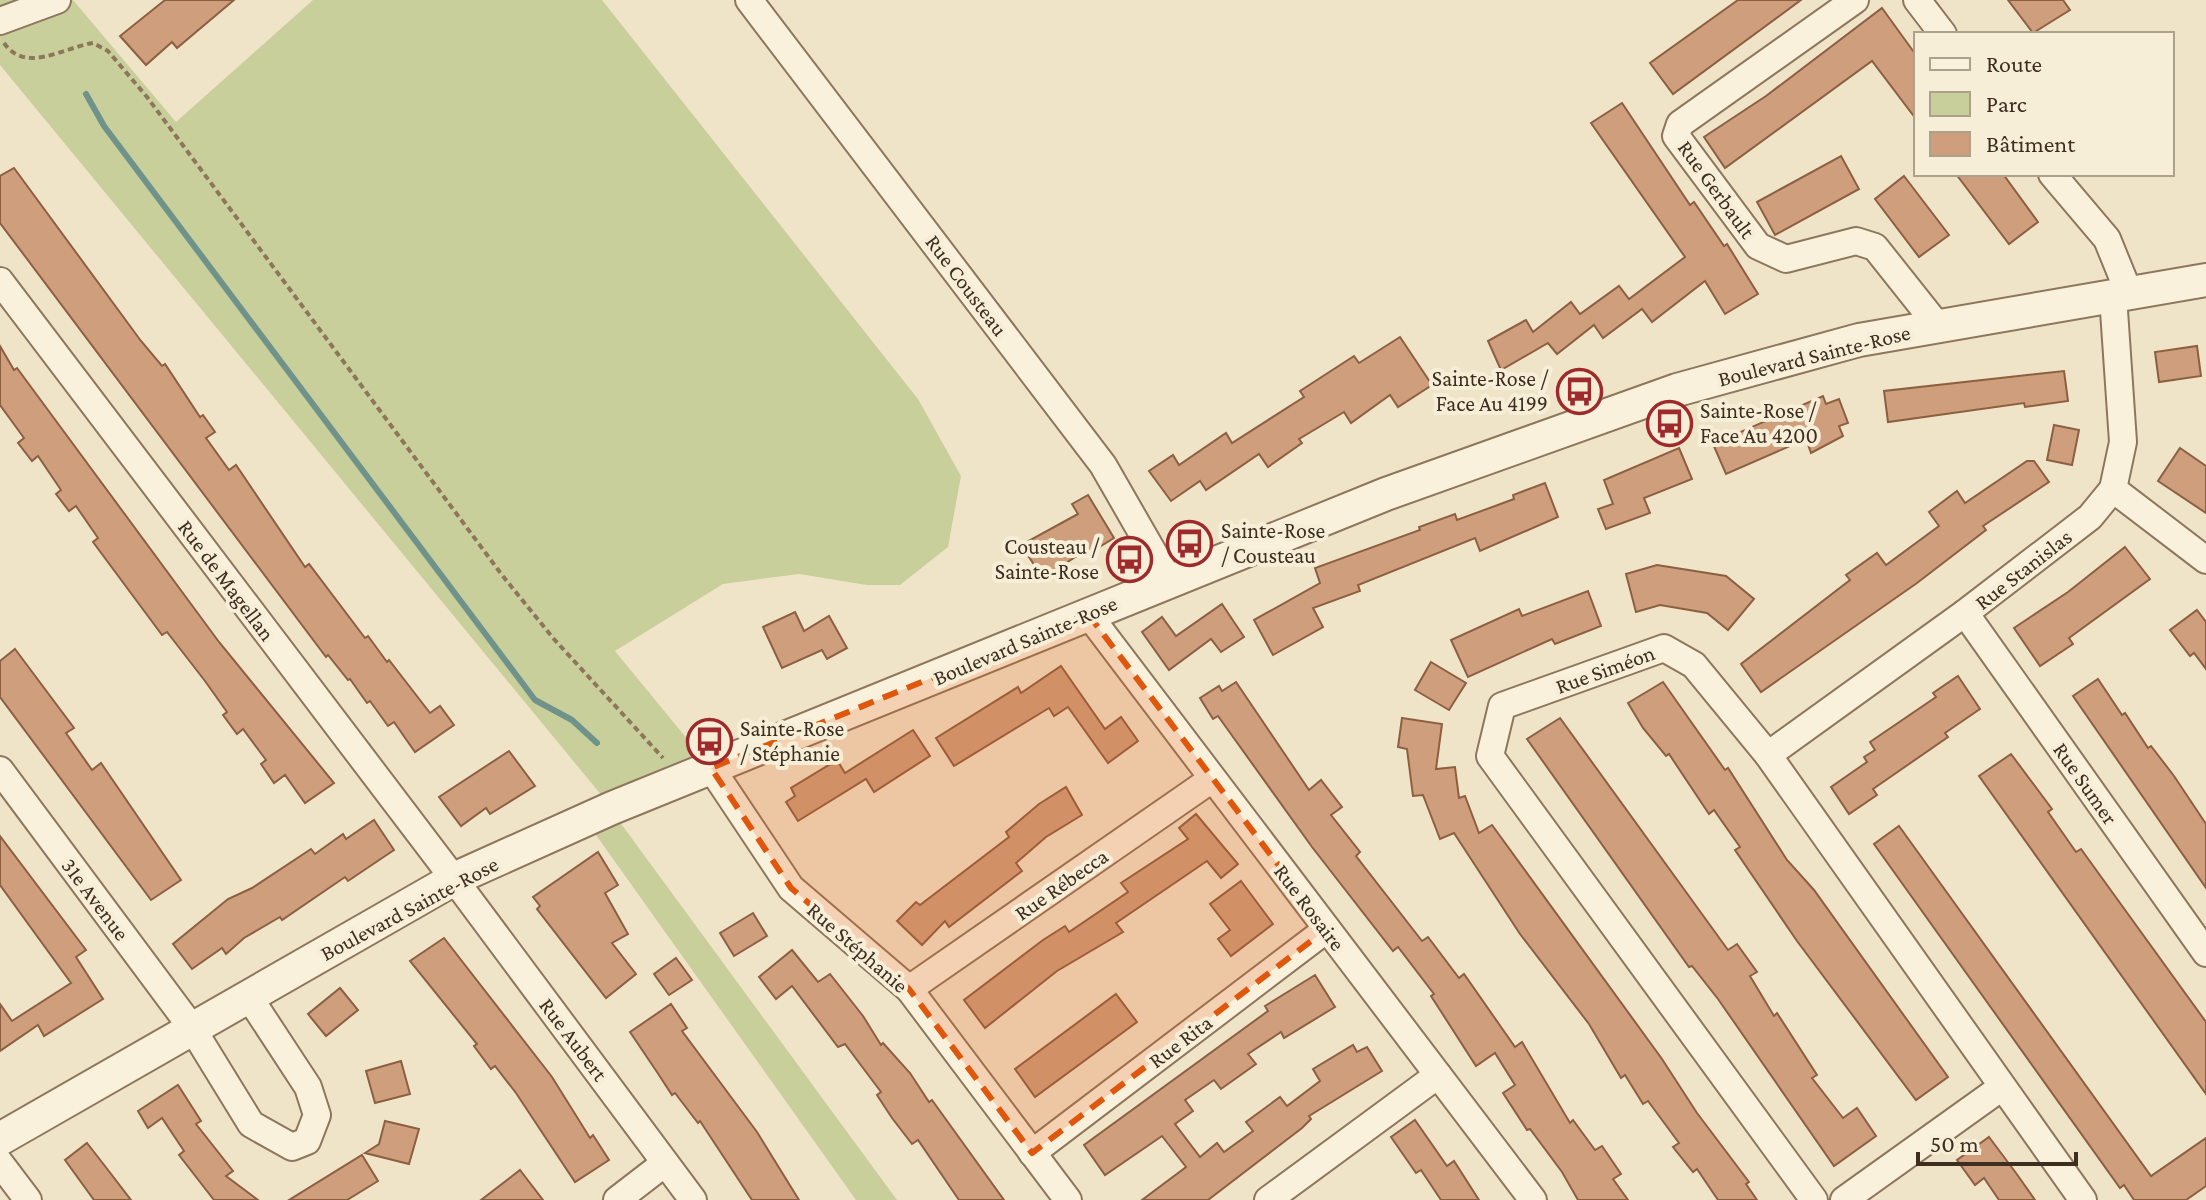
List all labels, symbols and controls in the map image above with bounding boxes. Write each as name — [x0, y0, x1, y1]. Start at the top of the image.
legend — [1914, 32, 2174, 176]
text: Route — [1986, 50, 2042, 77]
text: Parc — [1986, 90, 2027, 117]
text: Bâtiment — [1986, 130, 2076, 157]
street label: Rue Gerbault — [1673, 135, 1761, 244]
street label: Rue Cousteau — [920, 230, 1013, 341]
street label: Boulevard Sainte-Rose — [1715, 319, 1913, 391]
place label: Sainte-Rose / Face Au 4199 — [1432, 366, 1549, 416]
bus stop icon: Sainte-Rose / Face Au 4199 — [1555, 367, 1603, 415]
place label: Sainte-Rose / Face Au 4200 — [1700, 398, 1818, 448]
bus stop icon: Sainte-Rose / Face Au 4200 — [1645, 399, 1693, 447]
street label: Rue de Magellan — [173, 515, 280, 646]
place label: Sainte-Rose / Cousteau — [1221, 518, 1325, 568]
bus stop icon: Sainte-Rose / Cousteau — [1166, 519, 1214, 567]
street label: Rue Stanislas — [1970, 524, 2077, 615]
place label: Cousteau / Sainte-Rose — [995, 534, 1100, 584]
bus stop icon: Cousteau / Sainte-Rose — [1106, 535, 1154, 583]
street label: Boulevard Sainte-Rose — [929, 590, 1121, 691]
street label: Rue Siméon — [1552, 640, 1658, 699]
place label: Sainte-Rose / Stéphanie — [740, 716, 844, 766]
bus stop icon: Sainte-Rose / Stéphanie — [685, 717, 733, 765]
street label: Rue Sumer — [2048, 737, 2123, 829]
street label: Rue Rébecca — [1010, 843, 1113, 926]
street label: Boulevard Sainte-Rose — [316, 851, 502, 966]
street label: 31e Avenue — [57, 853, 135, 945]
street label: Rue Rosaire — [1269, 859, 1350, 955]
street label: Rue Stéphanie — [802, 897, 913, 998]
street label: Rue Aubert — [534, 993, 613, 1086]
street label: Rue Rita — [1144, 1010, 1217, 1073]
scale bar — [1918, 1116, 2076, 1166]
text: 50 m — [1930, 1130, 1979, 1157]

